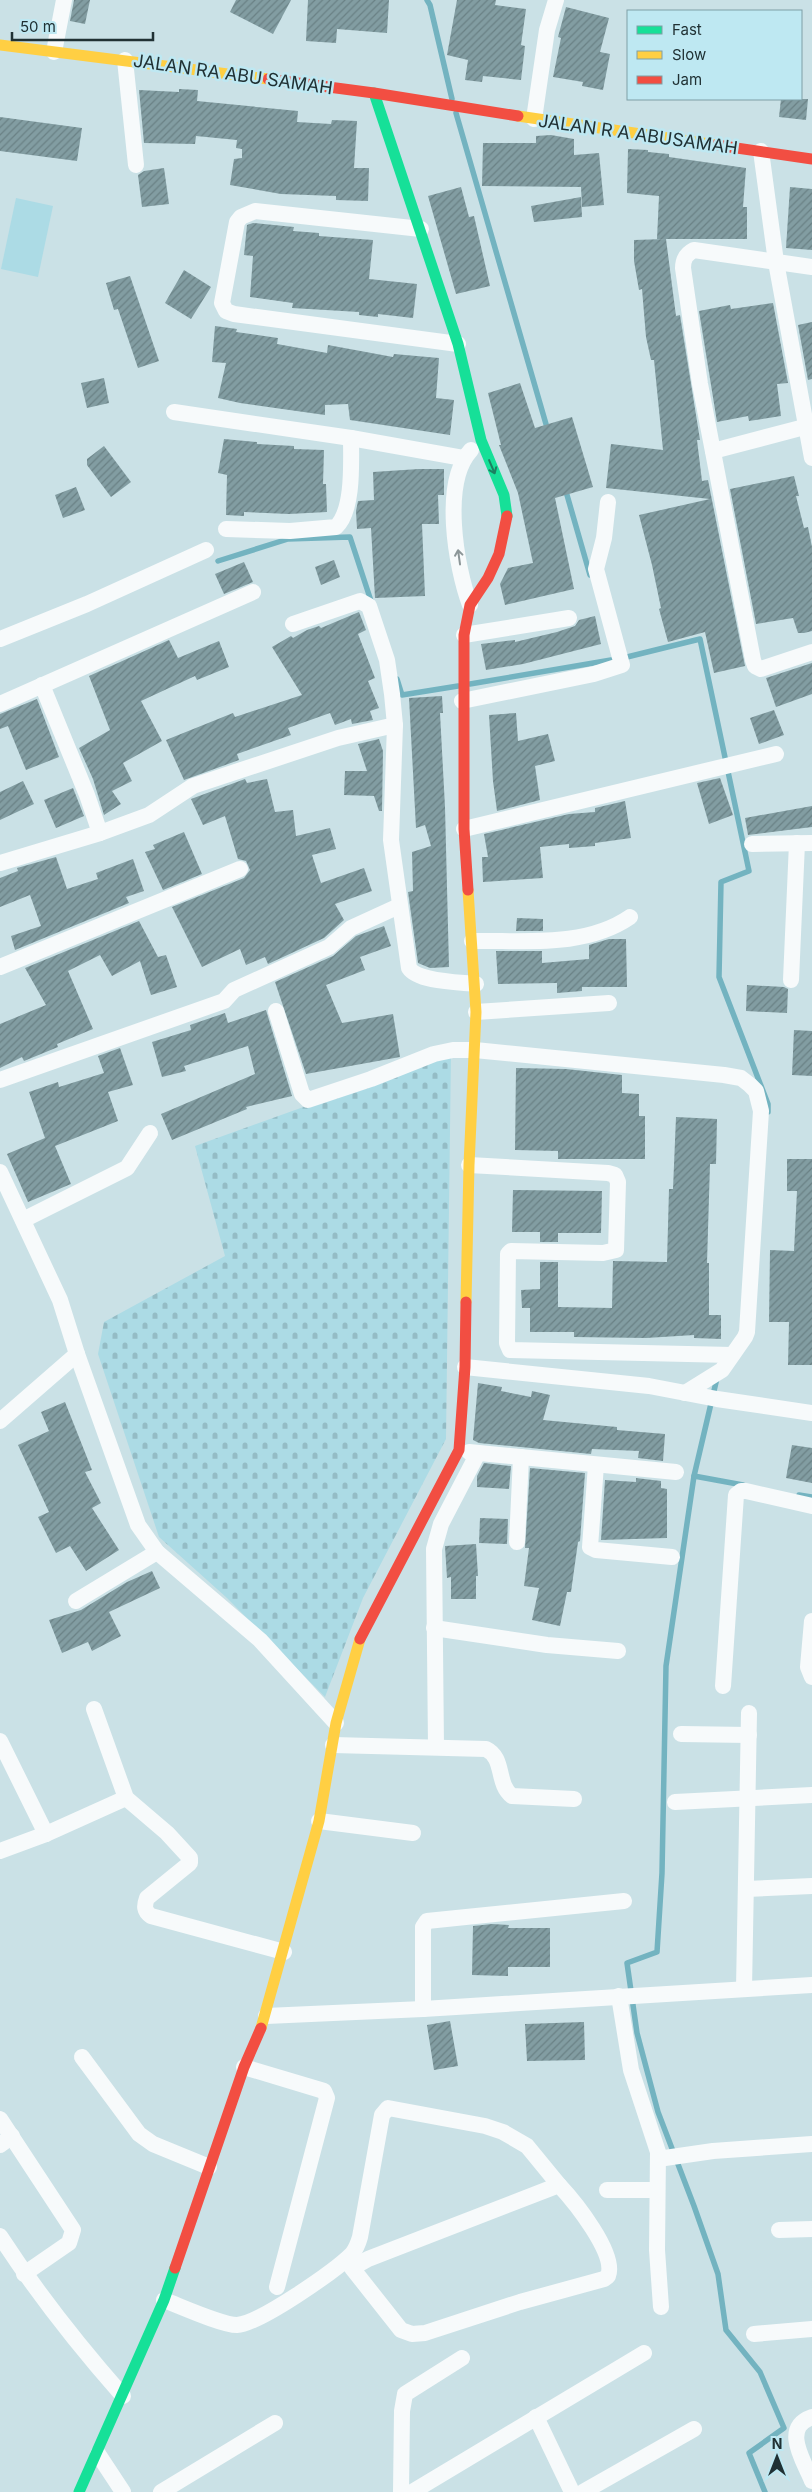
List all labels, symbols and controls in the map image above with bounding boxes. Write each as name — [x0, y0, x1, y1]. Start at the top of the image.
scale bar — [12, 10, 154, 42]
legend — [627, 10, 802, 100]
text: 50 m — [20, 17, 56, 36]
text: Fast — [672, 20, 702, 39]
text: Slow — [672, 45, 706, 64]
street label: JALAN RA ABU SAMAH — [132, 50, 334, 98]
text: Jam — [672, 70, 702, 89]
street label: JALAN R A ABUSAMAH — [537, 110, 739, 158]
one-way arrow — [488, 459, 497, 474]
one-way arrow — [454, 550, 464, 566]
north arrow — [752, 2432, 802, 2482]
text: N — [772, 2435, 782, 2452]

